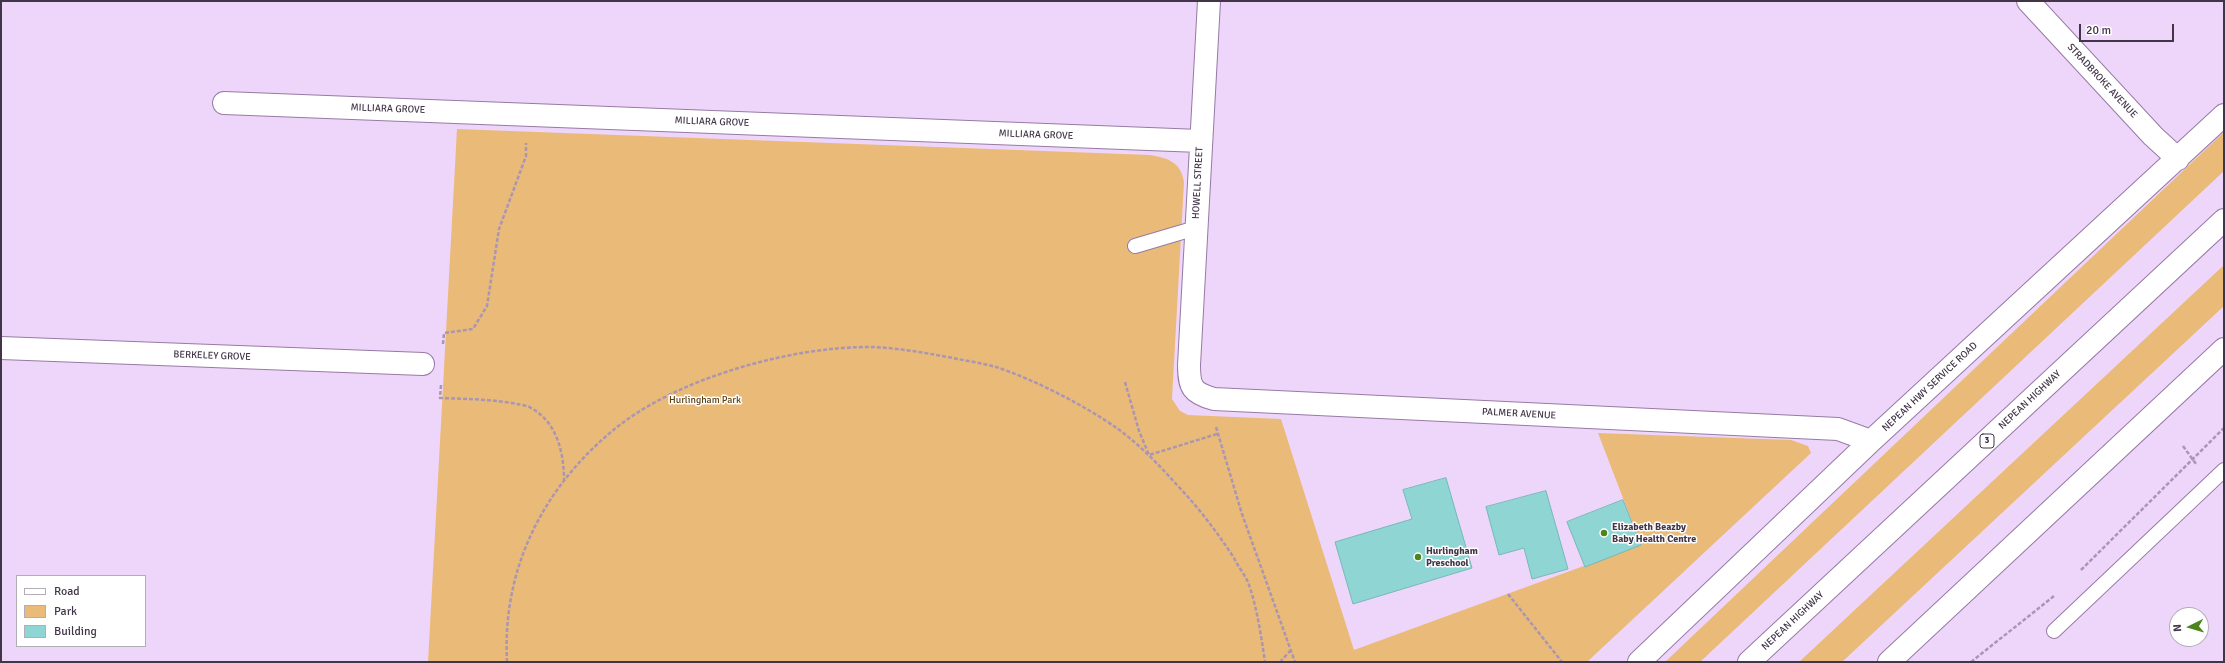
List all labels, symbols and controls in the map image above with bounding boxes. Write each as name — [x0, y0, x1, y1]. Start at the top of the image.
scale bar — [2081, 16, 2176, 42]
text: 20 m — [2086, 23, 2111, 38]
street label: STRADBROKE AVENUE — [2064, 41, 2140, 121]
street label: MILLIARA GROVE — [350, 102, 426, 116]
street label: MILLIARA GROVE — [674, 115, 750, 129]
street label: MILLIARA GROVE — [998, 128, 1074, 142]
street label: HOWELL STREET — [1190, 147, 1206, 219]
street label: NEPEAN HWY SERVICE ROAD — [1880, 340, 1980, 434]
street label: BERKELEY GROVE — [173, 349, 251, 363]
street label: NEPEAN HIGHWAY — [1996, 368, 2064, 432]
park label: Hurlingham Park — [669, 394, 741, 406]
street label: PALMER AVENUE — [1482, 406, 1556, 422]
road number: 3 — [1980, 434, 1994, 448]
place label: Elizabeth Beazby Baby Health Centre — [1612, 521, 1696, 544]
marker: Elizabeth Beazby Baby Health Centre — [1599, 528, 1609, 538]
place label: Hurlingham Preschool — [1426, 545, 1478, 568]
marker: Hurlingham Preschool — [1413, 552, 1423, 562]
legend — [16, 575, 146, 647]
text: Road — [54, 584, 80, 599]
street label: NEPEAN HIGHWAY — [1759, 589, 1827, 653]
text: Park — [54, 604, 77, 619]
north arrow — [2169, 607, 2209, 647]
text: Building — [54, 624, 97, 639]
text: N — [2171, 624, 2184, 632]

